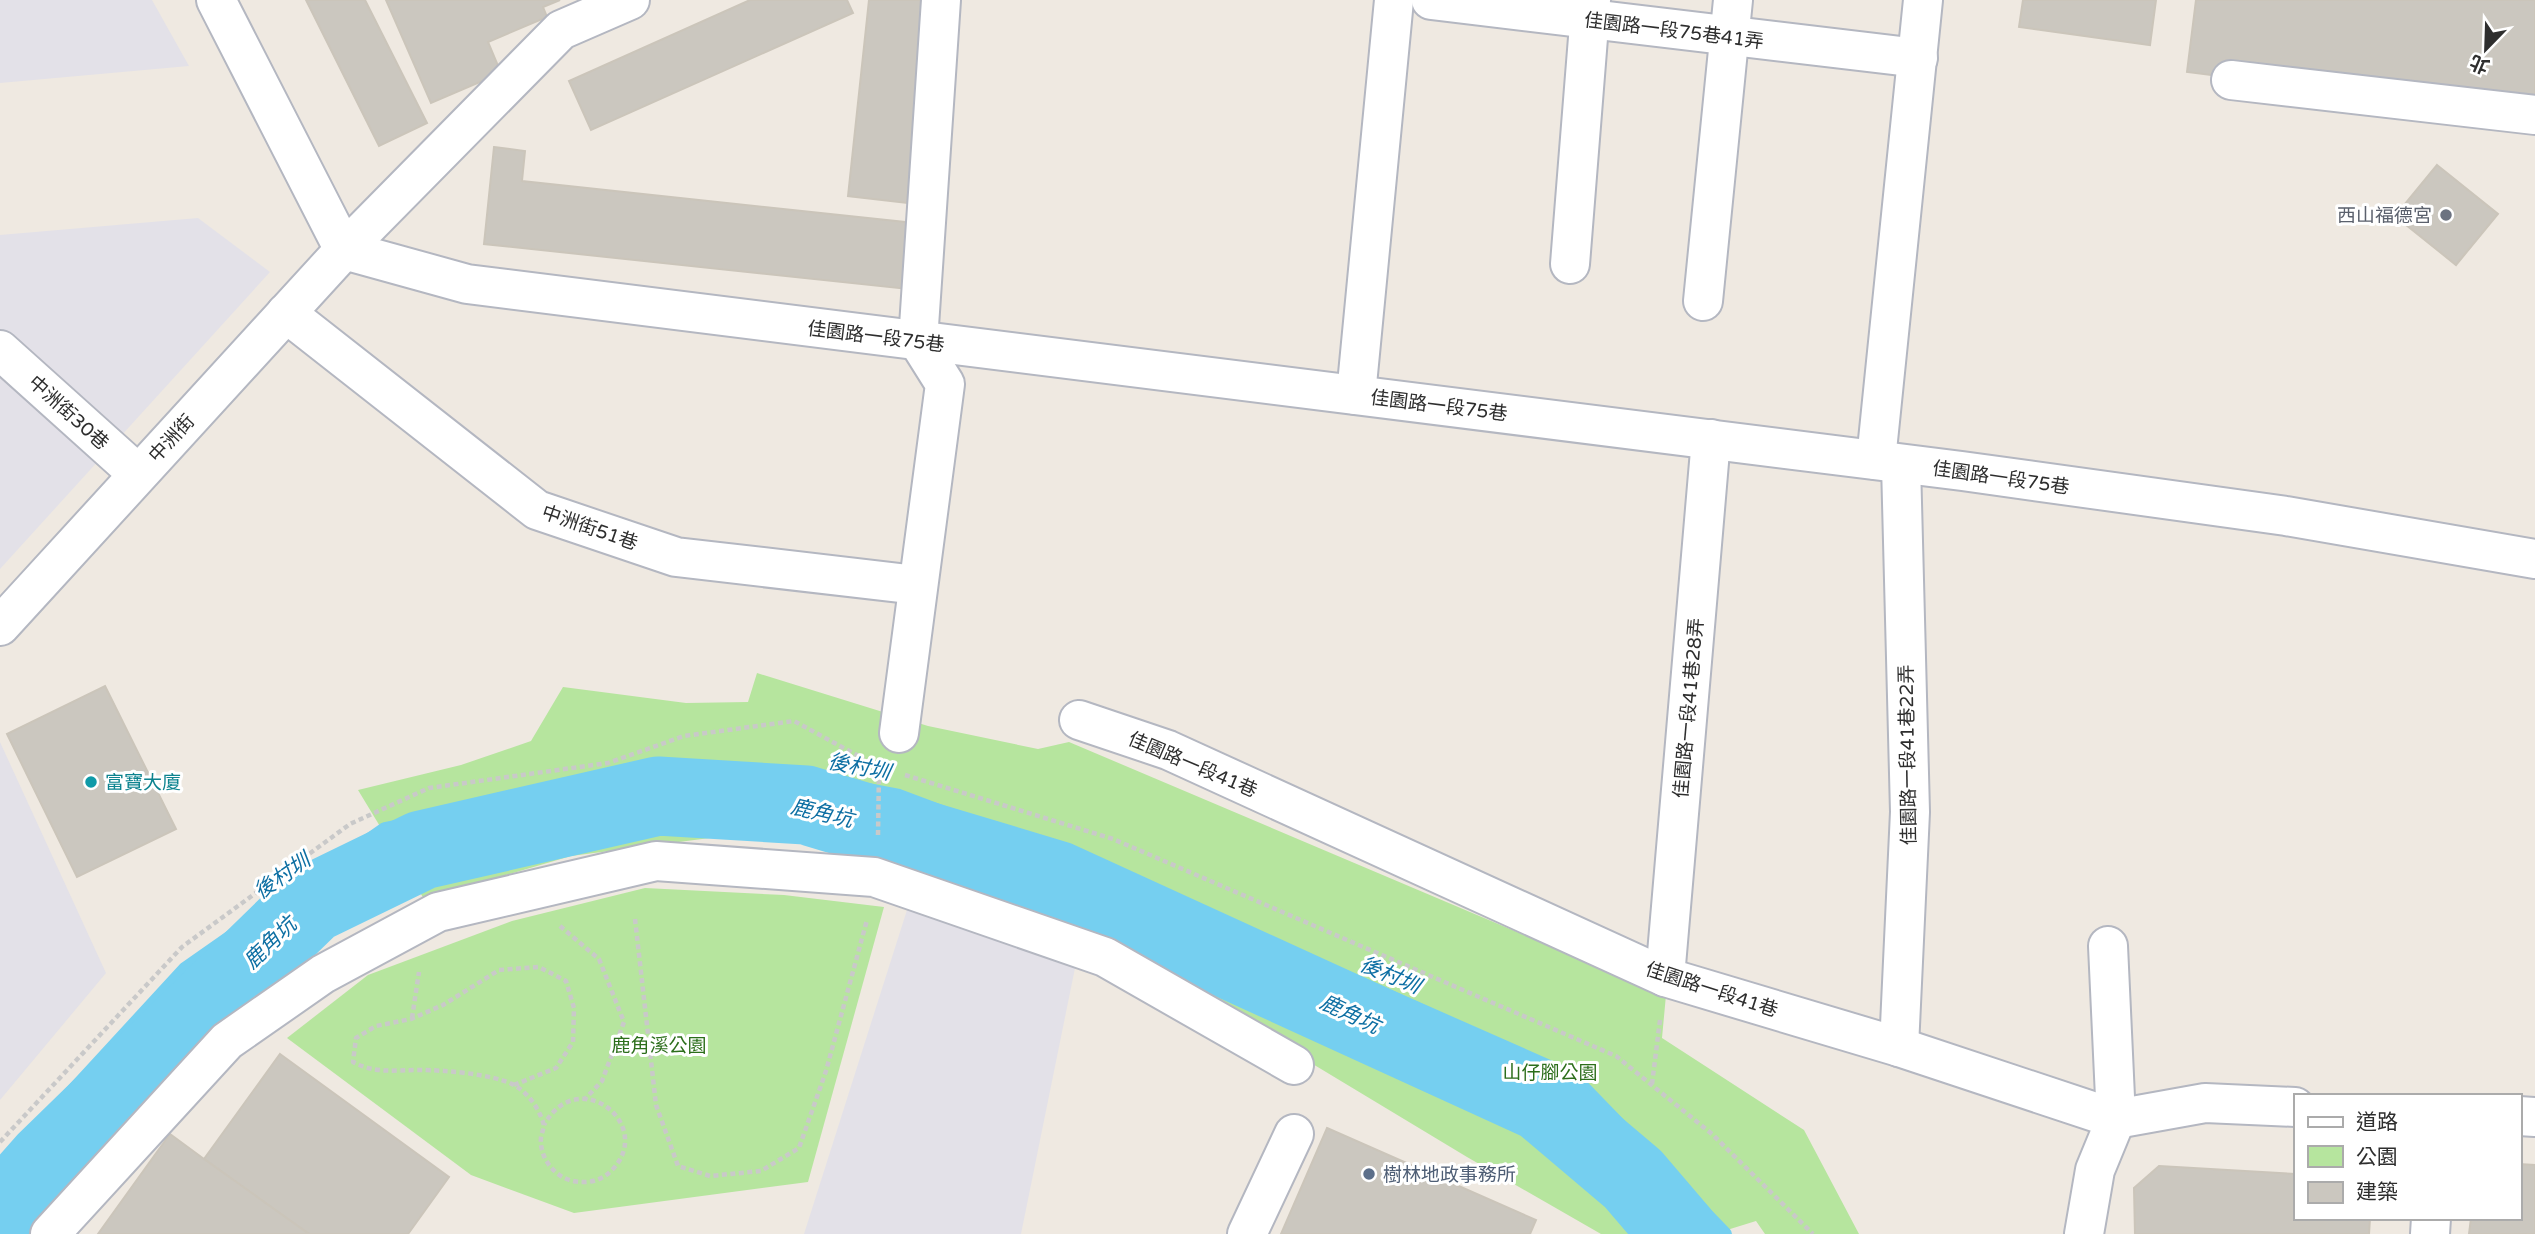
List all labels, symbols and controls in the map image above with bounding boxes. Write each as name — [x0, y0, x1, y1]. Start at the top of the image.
street label: 佳園路一段75巷41弄 — [1583, 9, 1765, 53]
north arrow — [2451, 14, 2521, 84]
text: 北 — [2467, 50, 2493, 78]
place label: 西山福德宮 — [2337, 205, 2432, 227]
marker: 西山福德宮 — [2438, 207, 2454, 223]
street label: 佳園路一段75巷 — [806, 318, 946, 356]
street label: 中洲街30巷 — [24, 371, 113, 454]
street label: 佳園路一段75巷 — [1369, 387, 1509, 425]
street label: 中洲街 — [144, 410, 199, 467]
street label: 佳園路一段75巷 — [1931, 458, 2071, 498]
street label: 中洲街51巷 — [539, 501, 640, 555]
street label: 佳園路一段41巷28弄 — [1670, 617, 1708, 799]
street label: 佳園路一段41巷22弄 — [1895, 664, 1921, 846]
street label: 佳園路一段41巷 — [1125, 728, 1260, 802]
water label: 後村圳 — [826, 749, 895, 786]
place label: 富寶大廈 — [105, 772, 181, 794]
marker: 富寶大廈 — [83, 774, 99, 790]
water label: 鹿角坑 — [788, 794, 858, 833]
water label: 後村圳 — [249, 846, 318, 905]
water label: 鹿角坑 — [239, 910, 304, 974]
water label: 後村圳 — [1356, 952, 1426, 1000]
street label: 佳園路一段41巷 — [1643, 958, 1781, 1022]
water label: 鹿角坑 — [1316, 990, 1386, 1040]
park label: 鹿角溪公園 — [611, 1035, 707, 1057]
park label: 山仔腳公園 — [1502, 1062, 1598, 1084]
legend — [2294, 1094, 2521, 1220]
text: 道路 — [2356, 1110, 2398, 1135]
text: 公園 — [2356, 1145, 2398, 1170]
place label: 樹林地政事務所 — [1383, 1164, 1516, 1186]
marker: 樹林地政事務所 — [1361, 1166, 1377, 1182]
text: 建築 — [2356, 1180, 2398, 1205]

